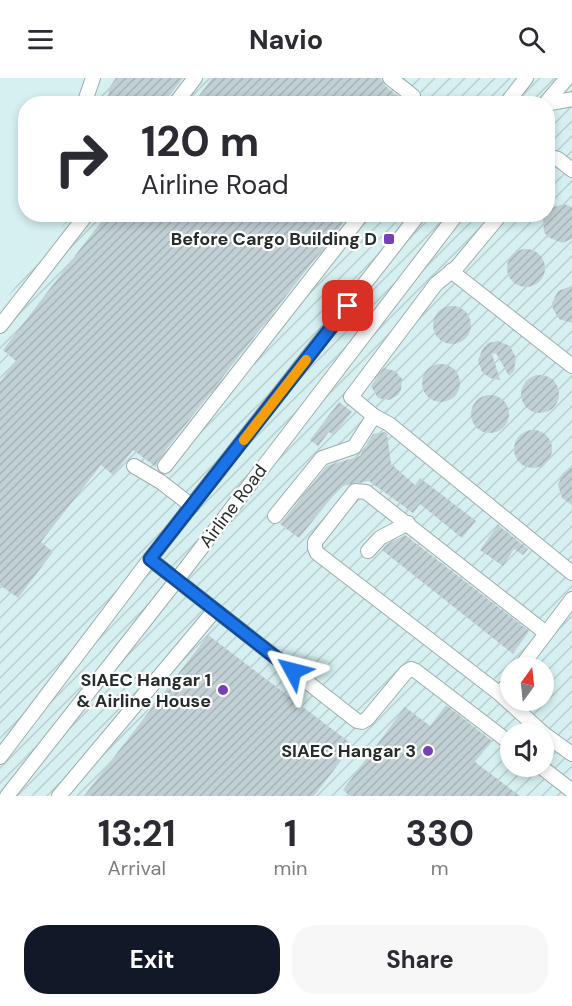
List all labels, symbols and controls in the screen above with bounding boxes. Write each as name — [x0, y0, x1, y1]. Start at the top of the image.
text: Navio — [249, 22, 323, 57]
icon: menu — [24, 23, 57, 56]
icon: search — [515, 23, 548, 56]
text: 120 m — [141, 114, 259, 169]
icon: right — [42, 120, 120, 198]
text: Airline Road — [141, 167, 289, 202]
place label: Before Cargo Building D — [171, 227, 377, 251]
marker: Before Cargo Building D — [382, 232, 396, 246]
pin — [322, 280, 373, 331]
icon: arrive — [331, 289, 364, 322]
street label: Airline Road — [194, 459, 272, 553]
position arrow — [261, 639, 325, 703]
north arrow — [500, 657, 554, 711]
map controls — [500, 657, 554, 777]
place label: SIAEC Hangar 1 & Airline House — [76, 668, 211, 713]
marker: SIAEC Hangar 1 & Airline House — [216, 683, 230, 697]
button: sound — [500, 723, 554, 777]
place label: SIAEC Hangar 3 — [281, 739, 416, 763]
marker: SIAEC Hangar 3 — [421, 744, 435, 758]
text: 13:21 — [98, 810, 176, 857]
text: 1 — [284, 810, 297, 857]
text: 330 — [405, 810, 474, 857]
text: Arrival — [108, 855, 166, 881]
text: min — [273, 855, 308, 881]
text: m — [431, 855, 449, 881]
button: Exit — [24, 925, 280, 994]
button: Share — [292, 925, 548, 994]

